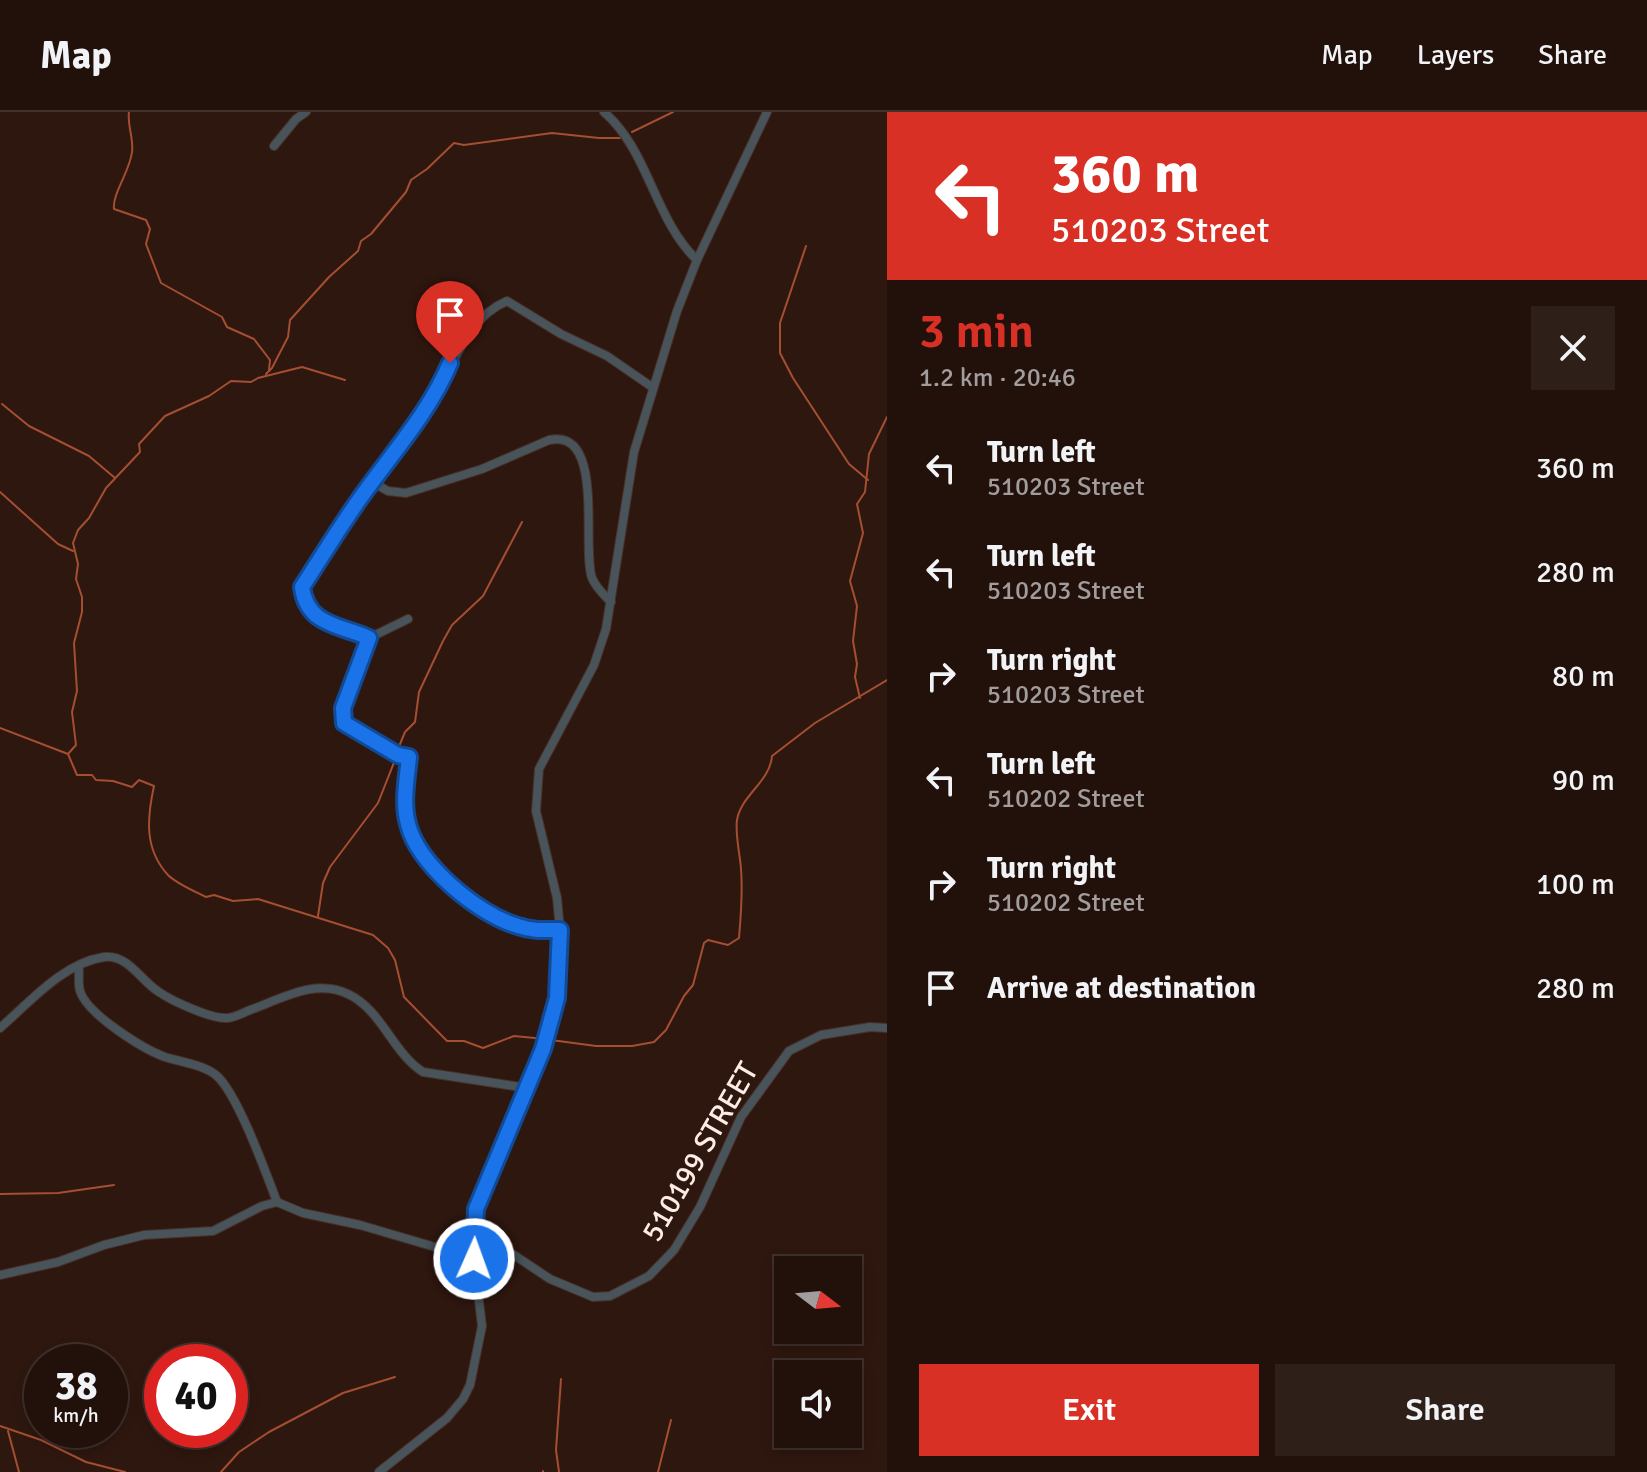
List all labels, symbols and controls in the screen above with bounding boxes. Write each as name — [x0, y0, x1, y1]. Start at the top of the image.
text: Map — [40, 32, 112, 79]
text: Map — [1321, 38, 1373, 72]
text: Layers — [1417, 38, 1494, 72]
text: Share — [1538, 38, 1607, 72]
text: 360 m — [1051, 139, 1199, 208]
icon: left — [919, 144, 1023, 248]
text: 510203 Street — [1051, 208, 1269, 253]
pin — [416, 281, 484, 363]
icon: arrive — [428, 293, 472, 337]
text: 3 min — [919, 302, 1034, 361]
button: close — [1531, 306, 1615, 390]
text: 1.2 km · 20:46 — [919, 362, 1076, 394]
text: Turn left — [987, 434, 1096, 471]
icon: left — [919, 446, 963, 490]
text: 360 m — [1536, 450, 1615, 487]
text: 510203 Street — [987, 471, 1145, 503]
text: Turn left — [987, 538, 1096, 575]
icon: left — [919, 550, 963, 594]
text: 280 m — [1536, 554, 1615, 591]
text: 510203 Street — [987, 575, 1145, 607]
text: Turn right — [987, 642, 1116, 679]
icon: right — [919, 654, 963, 698]
text: 80 m — [1552, 658, 1615, 695]
text: 510203 Street — [987, 679, 1145, 711]
text: Turn left — [987, 746, 1096, 783]
icon: left — [919, 758, 963, 802]
text: 90 m — [1552, 762, 1615, 799]
text: 510202 Street — [987, 783, 1145, 815]
text: Turn right — [987, 850, 1116, 887]
icon: right — [919, 862, 963, 906]
text: 100 m — [1536, 866, 1615, 903]
text: 510202 Street — [987, 887, 1145, 919]
icon: arrive — [919, 966, 963, 1010]
text: Arrive at destination — [987, 970, 1256, 1007]
text: 280 m — [1536, 970, 1615, 1007]
street label: 510199 STREET — [634, 1055, 766, 1248]
position arrow — [432, 1217, 516, 1301]
north arrow — [774, 1256, 862, 1344]
map controls — [774, 1256, 862, 1448]
speed limit sign: 40 — [144, 1344, 248, 1448]
button: sound — [774, 1360, 862, 1448]
text: 38 — [54, 1361, 98, 1411]
button: Exit — [919, 1364, 1259, 1456]
button: Share — [1275, 1364, 1615, 1456]
text: km/h — [53, 1403, 99, 1428]

